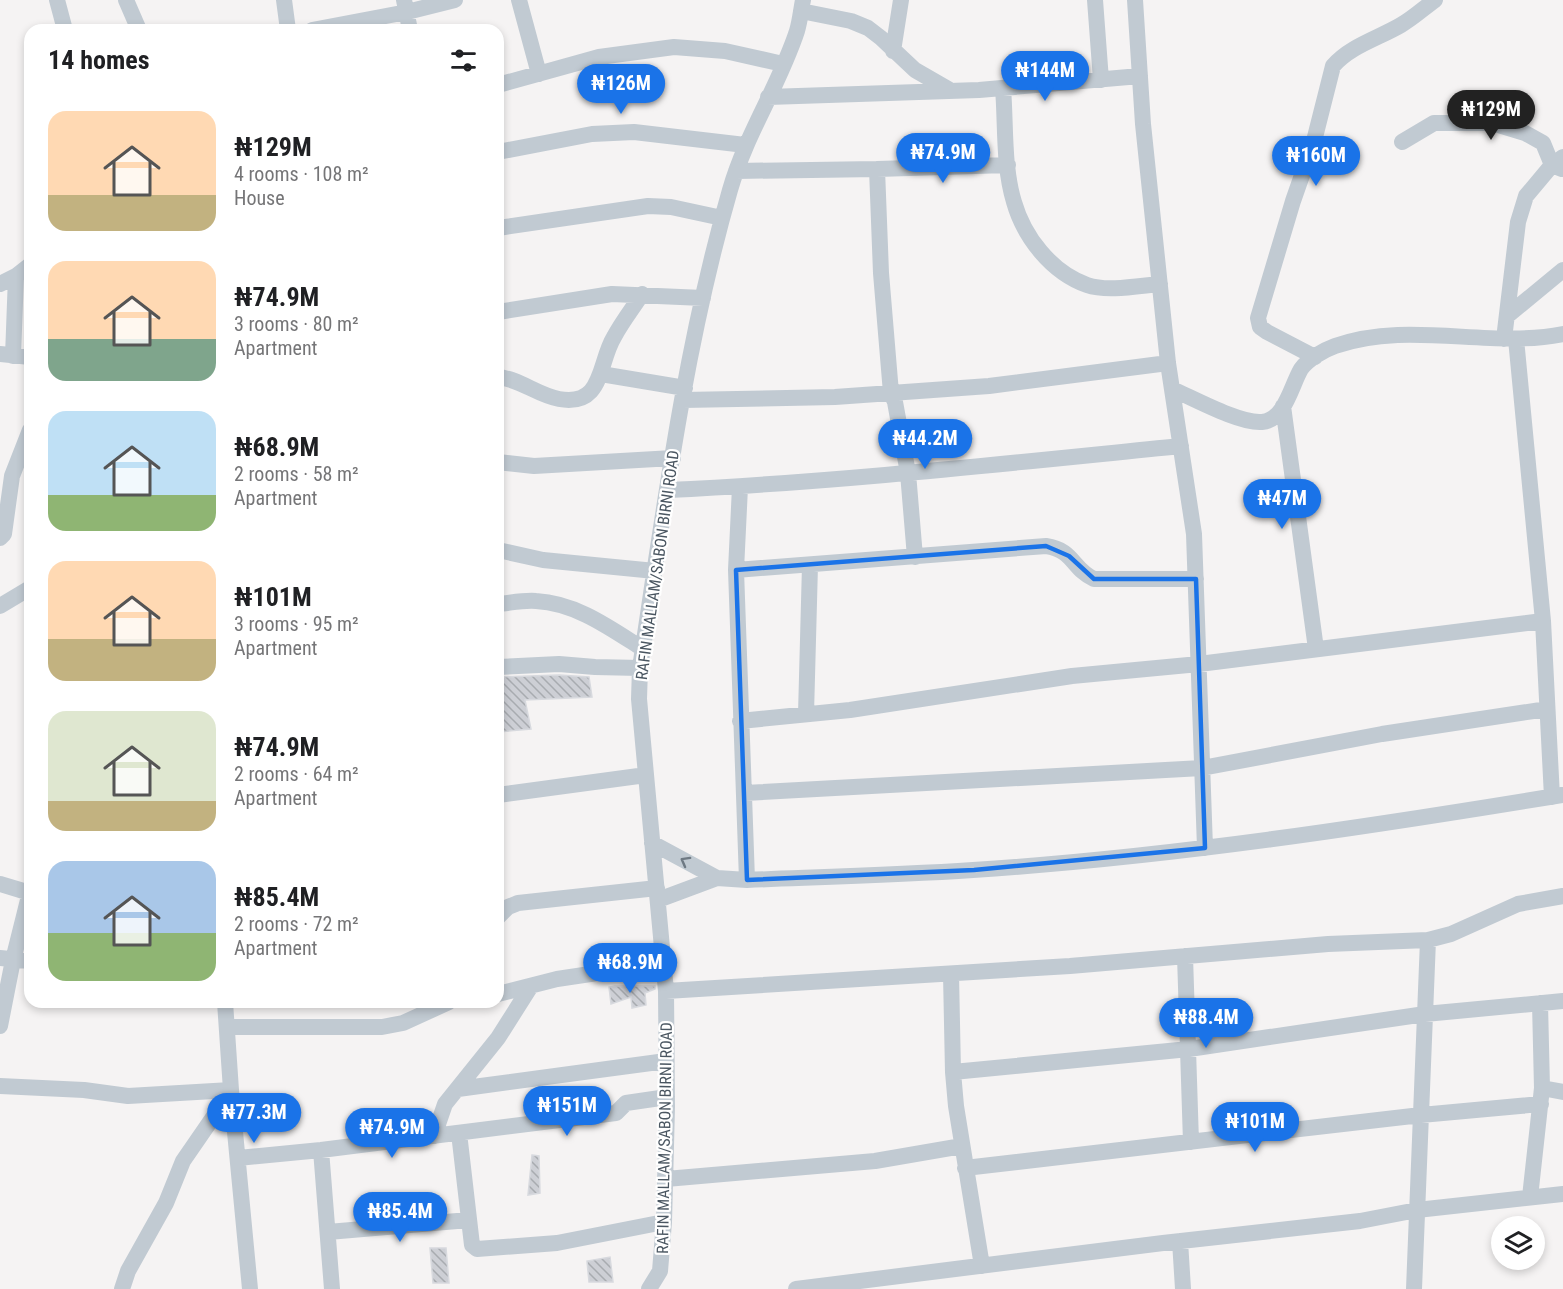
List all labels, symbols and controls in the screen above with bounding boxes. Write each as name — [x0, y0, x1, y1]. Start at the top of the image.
icon: filters — [447, 44, 480, 77]
text: 14 homes — [48, 45, 150, 75]
pin: ₦144M — [1003, 51, 1087, 102]
text: ₦144M — [1015, 58, 1075, 82]
pin: ₦126M — [579, 64, 663, 115]
text: ₦126M — [591, 71, 651, 95]
pin: ₦129M — [1449, 90, 1533, 141]
text: ₦129M — [1461, 97, 1521, 121]
text: ₦129M — [234, 132, 312, 162]
pin: ₦74.9M — [894, 133, 992, 184]
icon: home — [96, 135, 168, 207]
pin: ₦160M — [1274, 136, 1358, 187]
text: ₦74.9M — [910, 140, 976, 164]
text: ₦160M — [1286, 143, 1346, 167]
text: 4 rooms · 108 m² — [234, 162, 369, 186]
text: House — [234, 186, 285, 210]
text: ₦74.9M — [234, 282, 319, 312]
icon: home — [96, 285, 168, 357]
text: 3 rooms · 80 m² — [234, 312, 359, 336]
text: Apartment — [234, 336, 318, 360]
pin: ₦44.2M — [876, 419, 974, 470]
text: ₦44.2M — [892, 426, 958, 450]
text: ₦68.9M — [234, 432, 319, 462]
icon: home — [96, 435, 168, 507]
street label: RAFIN MALLAM/SABON BIRNI ROAD — [632, 449, 683, 681]
text: 2 rooms · 58 m² — [234, 462, 359, 486]
pin: ₦47M — [1246, 479, 1318, 530]
text: Apartment — [234, 486, 318, 510]
text: ₦47M — [1257, 486, 1307, 510]
text: ₦101M — [234, 582, 312, 612]
icon: home — [96, 585, 168, 657]
text: 3 rooms · 95 m² — [234, 612, 359, 636]
text: Apartment — [234, 636, 318, 660]
text: ₦74.9M — [234, 732, 319, 762]
icon: home — [96, 735, 168, 807]
text: 2 rooms · 64 m² — [234, 762, 359, 786]
text: Apartment — [234, 786, 318, 810]
one-way arrow — [680, 856, 691, 868]
text: ₦85.4M — [234, 882, 319, 912]
icon: home — [96, 885, 168, 957]
text: 2 rooms · 72 m² — [234, 912, 359, 936]
text: Apartment — [234, 936, 318, 960]
pin: ₦68.9M — [581, 943, 679, 994]
text: ₦68.9M — [597, 950, 663, 974]
pin: ₦88.4M — [1157, 998, 1255, 1049]
text: ₦88.4M — [1173, 1005, 1239, 1029]
street label: RAFIN MALLAM/SABON BIRNI ROAD — [653, 1022, 676, 1254]
pin: ₦151M — [525, 1086, 609, 1137]
pin: ₦77.3M — [205, 1093, 303, 1144]
text: ₦151M — [537, 1093, 597, 1117]
text: ₦77.3M — [221, 1100, 287, 1124]
pin: ₦101M — [1213, 1102, 1297, 1153]
pin: ₦74.9M — [343, 1108, 441, 1159]
text: ₦101M — [1225, 1109, 1285, 1133]
text: ₦74.9M — [359, 1115, 425, 1139]
pin: ₦85.4M — [351, 1192, 449, 1243]
text: ₦85.4M — [367, 1199, 433, 1223]
map controls — [1491, 1216, 1545, 1270]
button: layers — [1491, 1216, 1545, 1270]

